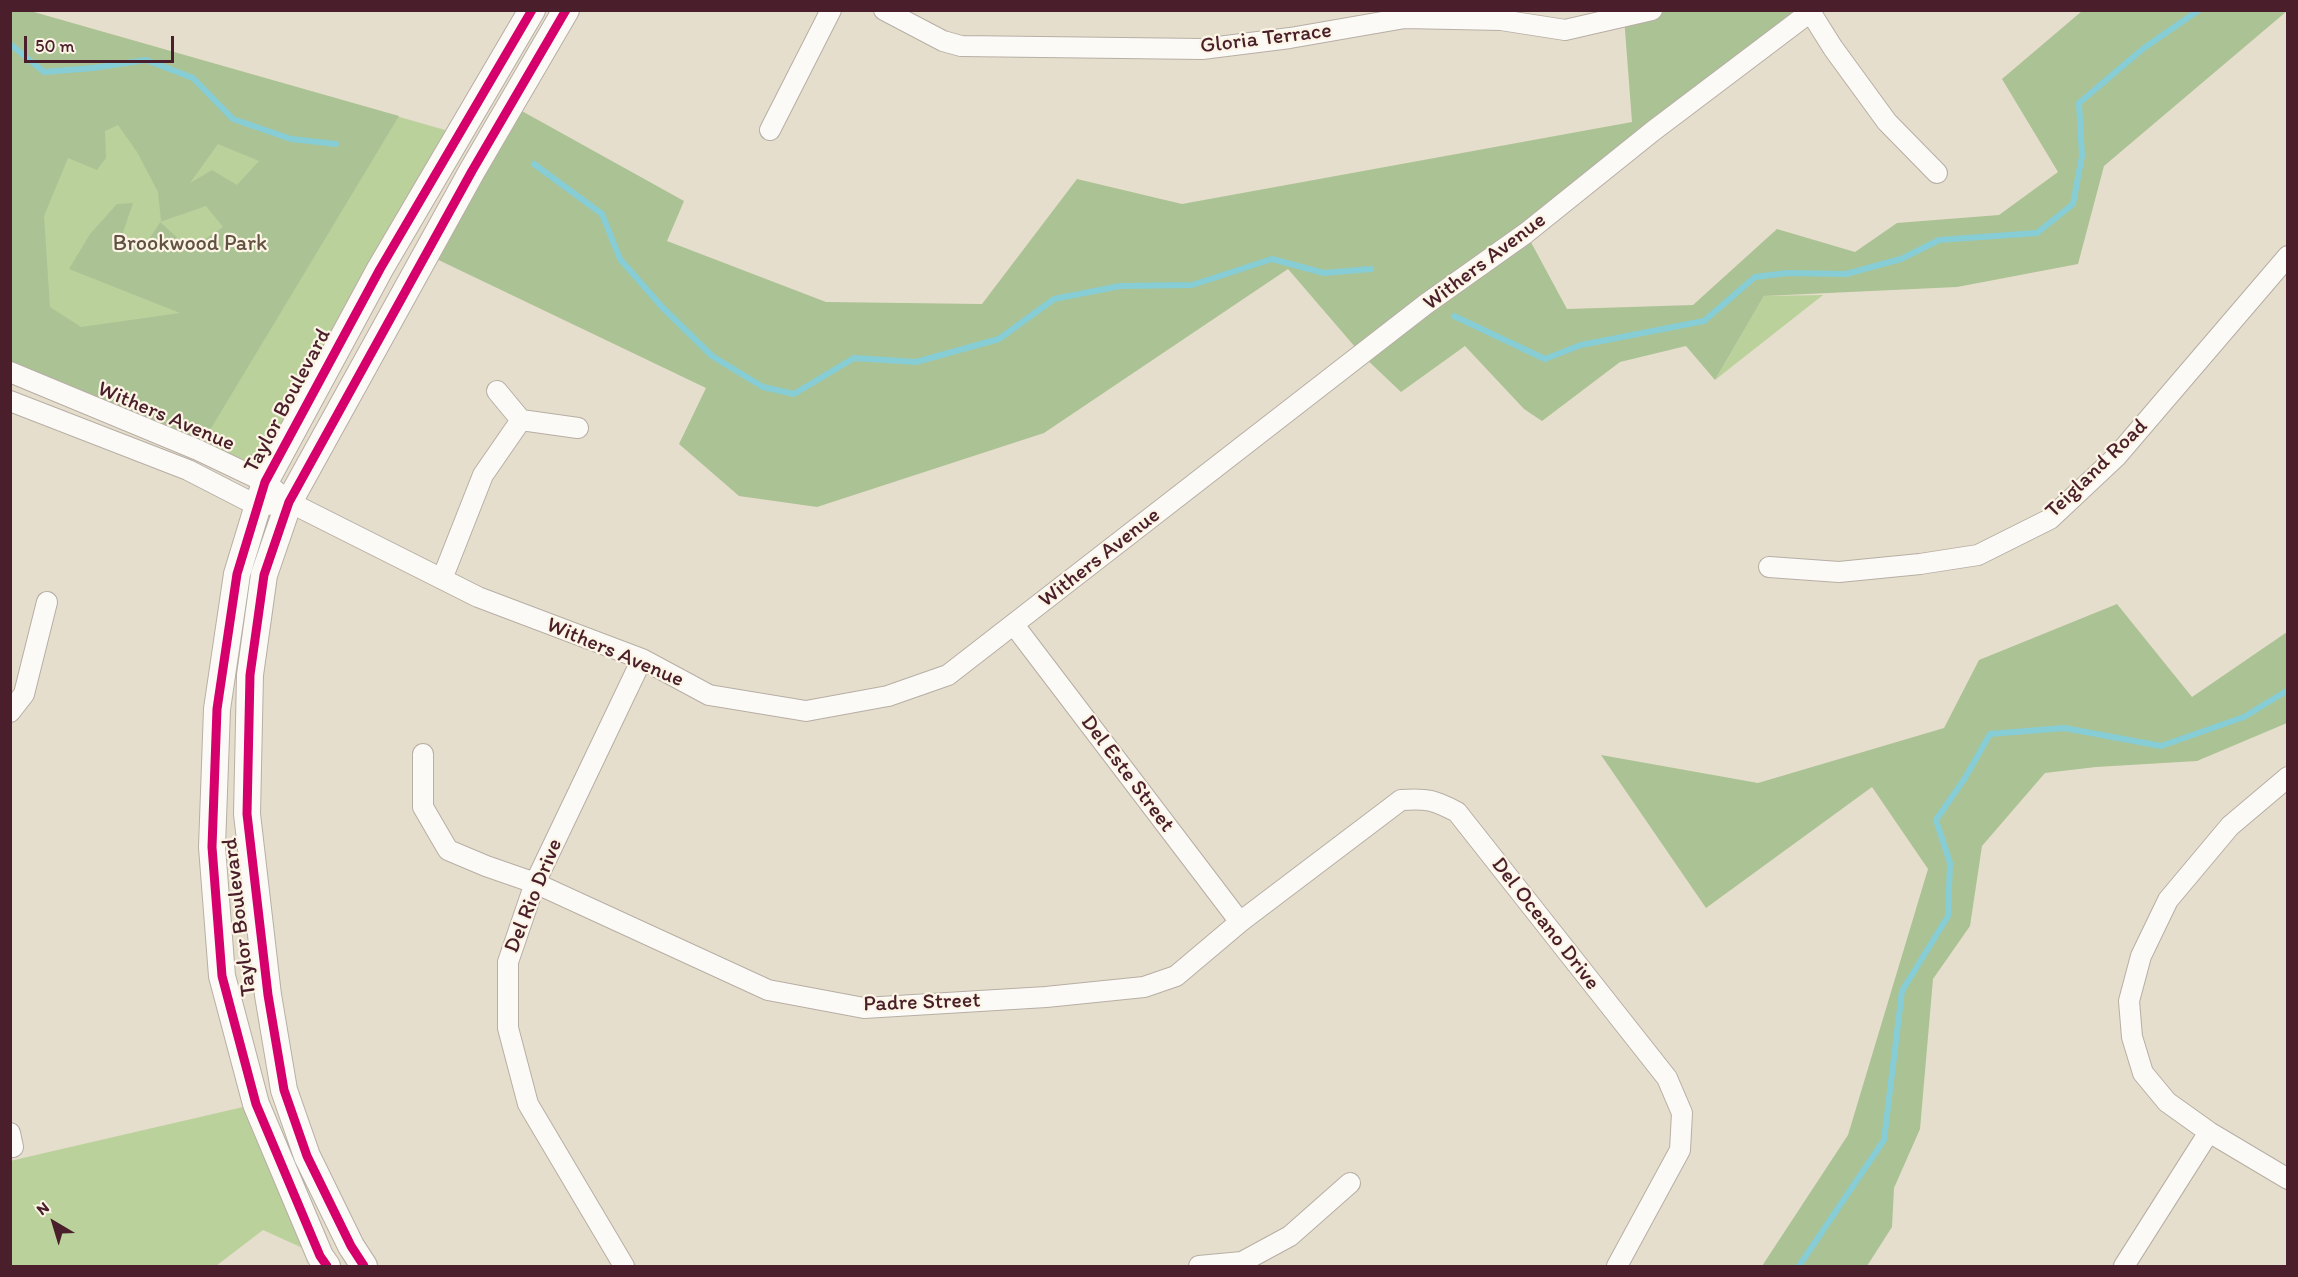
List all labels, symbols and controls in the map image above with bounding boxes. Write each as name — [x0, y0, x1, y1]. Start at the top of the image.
street label: Gloria Terrace — [1199, 18, 1333, 60]
scale bar — [27, 24, 177, 62]
text: 50 m — [35, 35, 75, 57]
street label: Withers Avenue — [1418, 207, 1552, 317]
park label: Brookwood Park — [113, 231, 267, 257]
street label: Taylor Boulevard — [239, 324, 337, 478]
street label: Withers Avenue — [93, 376, 239, 458]
street label: Teigland Road — [2040, 414, 2154, 524]
street label: Withers Avenue — [1034, 502, 1166, 614]
street label: Withers Avenue — [542, 612, 688, 694]
street label: Del Este Street — [1074, 710, 1180, 838]
street label: Del Rio Drive — [499, 835, 569, 957]
street label: Taylor Boulevard — [217, 836, 263, 998]
street label: Del Oceano Drive — [1485, 852, 1605, 996]
street label: Padre Street — [863, 988, 981, 1018]
north arrow — [24, 1193, 84, 1253]
text: N — [33, 1198, 53, 1219]

